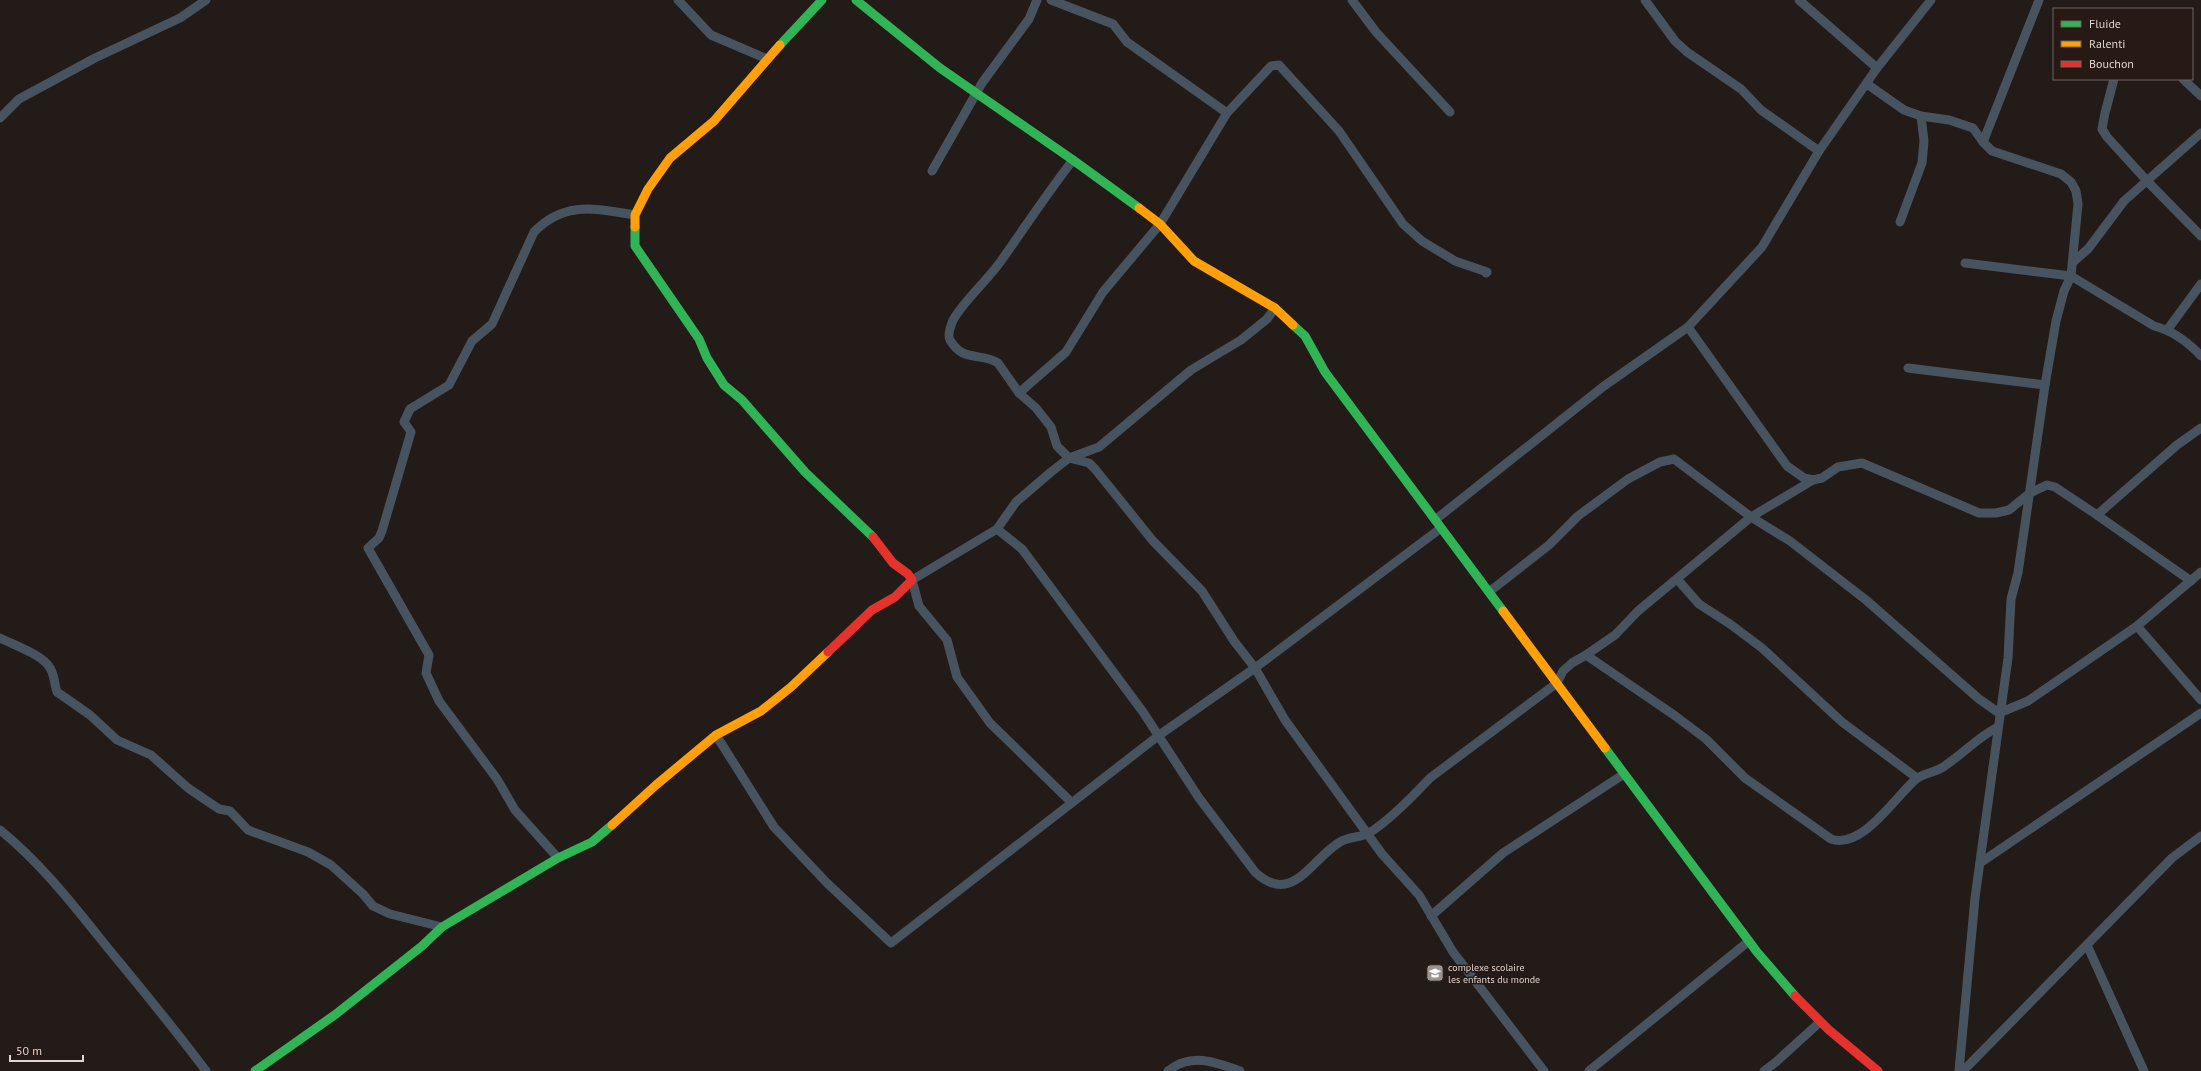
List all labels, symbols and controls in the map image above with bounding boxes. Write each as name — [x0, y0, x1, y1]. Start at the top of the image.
legend — [2053, 8, 2193, 80]
text: Fluide — [2089, 16, 2121, 31]
text: Ralenti — [2089, 36, 2125, 51]
text: Bouchon — [2089, 56, 2134, 71]
place label: complexe scolaire les enfants du monde — [1448, 961, 1540, 986]
school or university icon: complexe scolaire les enfants du monde — [1425, 963, 1445, 983]
scale bar — [10, 1037, 83, 1063]
text: 50 m — [16, 1043, 42, 1058]

